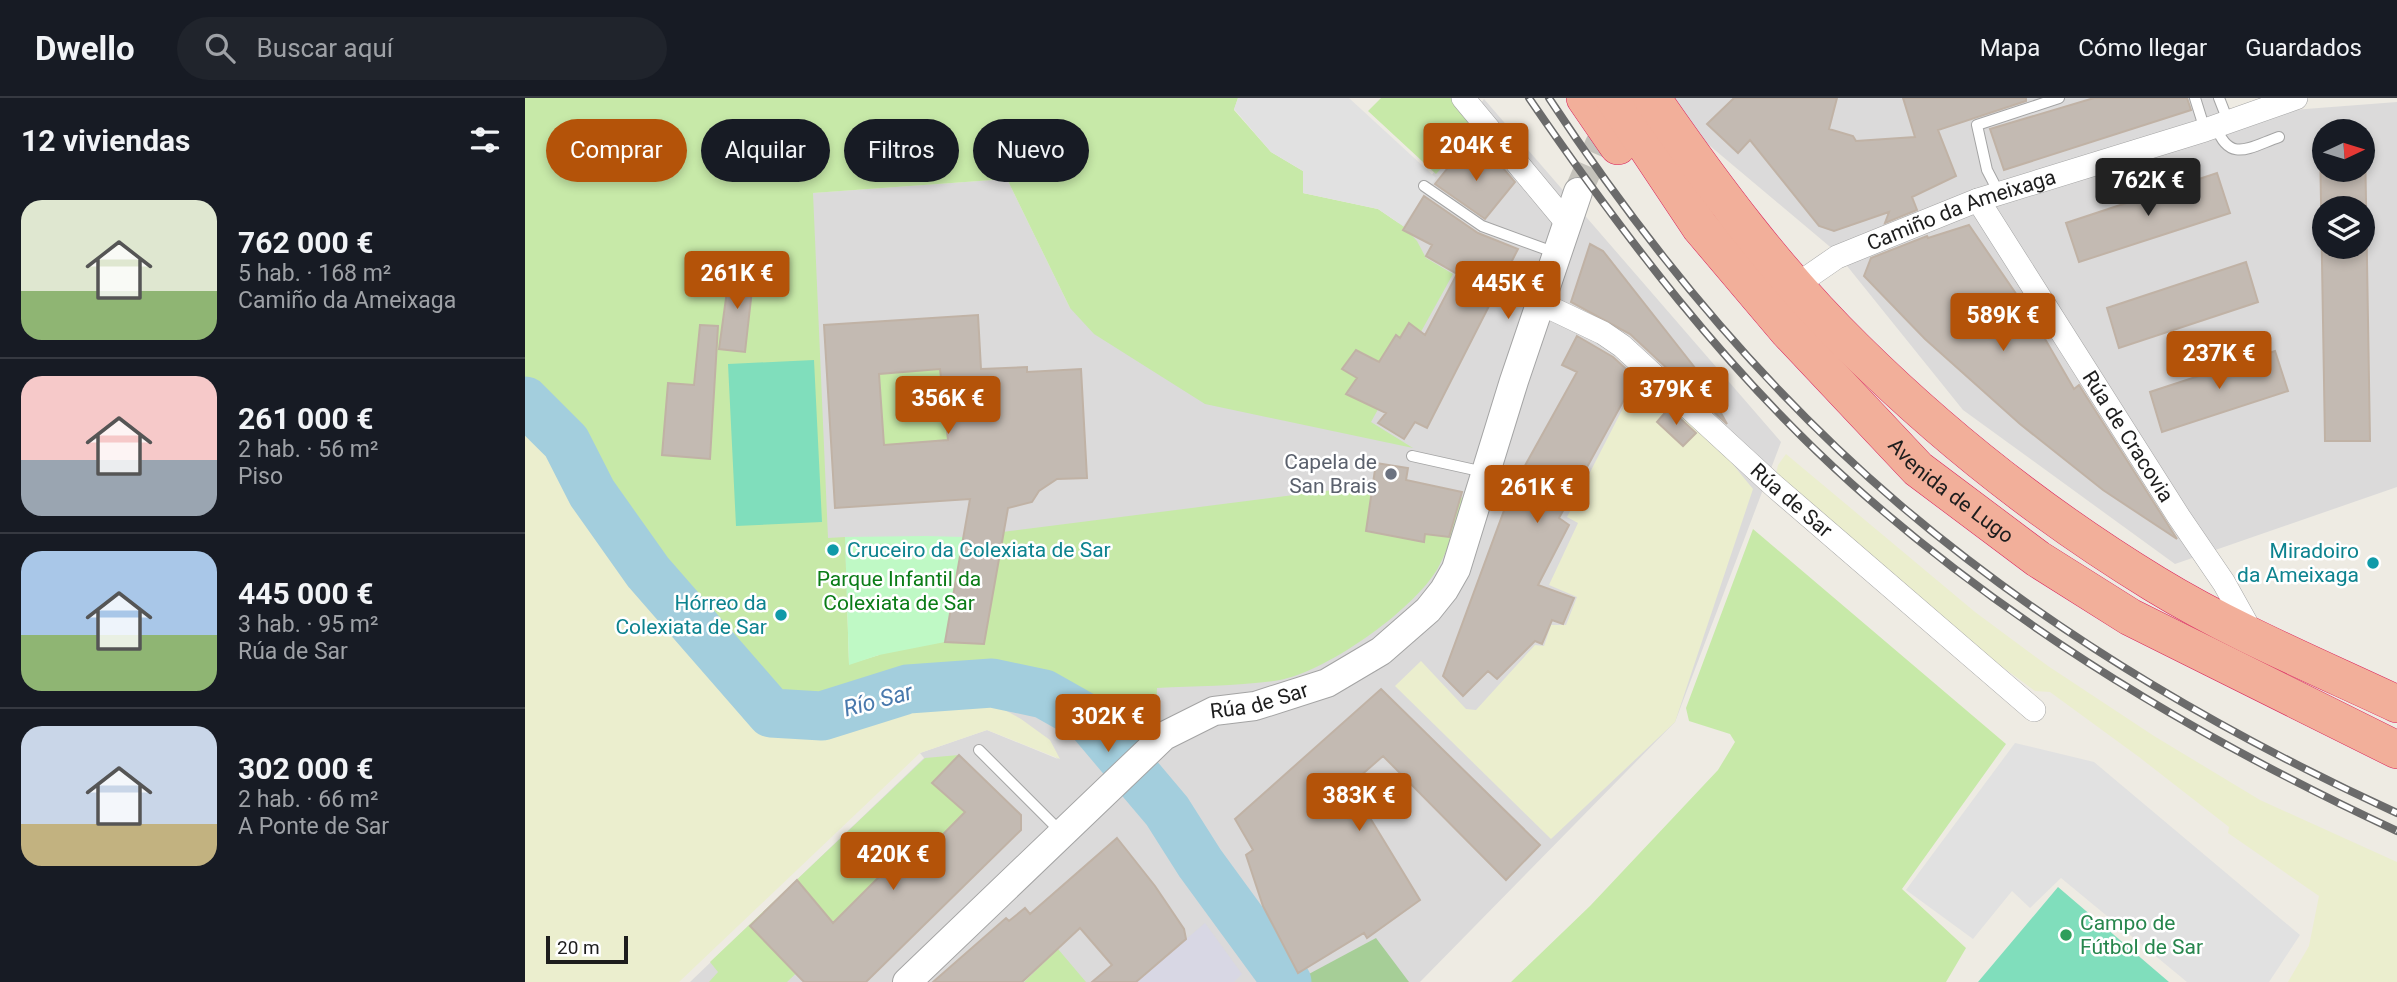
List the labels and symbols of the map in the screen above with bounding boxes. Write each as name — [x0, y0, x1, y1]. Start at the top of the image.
north arrow — [2312, 119, 2375, 182]
pin: 204K € — [1419, 123, 1533, 183]
pin: 762K € — [2091, 158, 2205, 218]
street label: Camiño da Ameixaga — [1863, 165, 2059, 256]
pin: 261K € — [680, 252, 794, 311]
pin: 445K € — [1451, 262, 1565, 321]
pin: 589K € — [1946, 294, 2060, 353]
pin: 237K € — [2162, 331, 2276, 391]
street label: Rúa de Cracovia — [2077, 366, 2178, 507]
pin: 379K € — [1619, 368, 1733, 427]
pin: 356K € — [891, 376, 1005, 436]
street label: Avenida de Lugo — [1883, 433, 2018, 548]
place label: Capela de San Brais — [1284, 450, 1377, 498]
street label: Rúa de Sar — [1746, 458, 1837, 543]
marker: Capela de San Brais — [1383, 466, 1399, 482]
pin: 261K € — [1480, 466, 1594, 525]
place label: Cruceiro da Colexiata de Sar — [847, 538, 1111, 562]
place label: Miradoiro da Ameixaga — [2237, 539, 2359, 587]
marker: Cruceiro da Colexiata de Sar — [825, 542, 841, 558]
marker: Miradoiro da Ameixaga — [2365, 555, 2381, 571]
park label: Parque Infantil da Colexiata de Sar — [817, 567, 981, 615]
place label: Hórreo da Colexiata de Sar — [615, 591, 767, 639]
marker: Hórreo da Colexiata de Sar — [773, 607, 789, 623]
water label: Río Sar — [841, 678, 917, 723]
street label: Rúa de Sar — [1209, 678, 1311, 723]
pin: 302K € — [1051, 694, 1165, 754]
pin: 383K € — [1302, 774, 1416, 833]
pin: 420K € — [836, 832, 950, 892]
place label: Campo de Fútbol de Sar — [2080, 911, 2203, 959]
marker: Campo de Fútbol de Sar — [2058, 927, 2074, 943]
scale bar — [546, 933, 628, 965]

